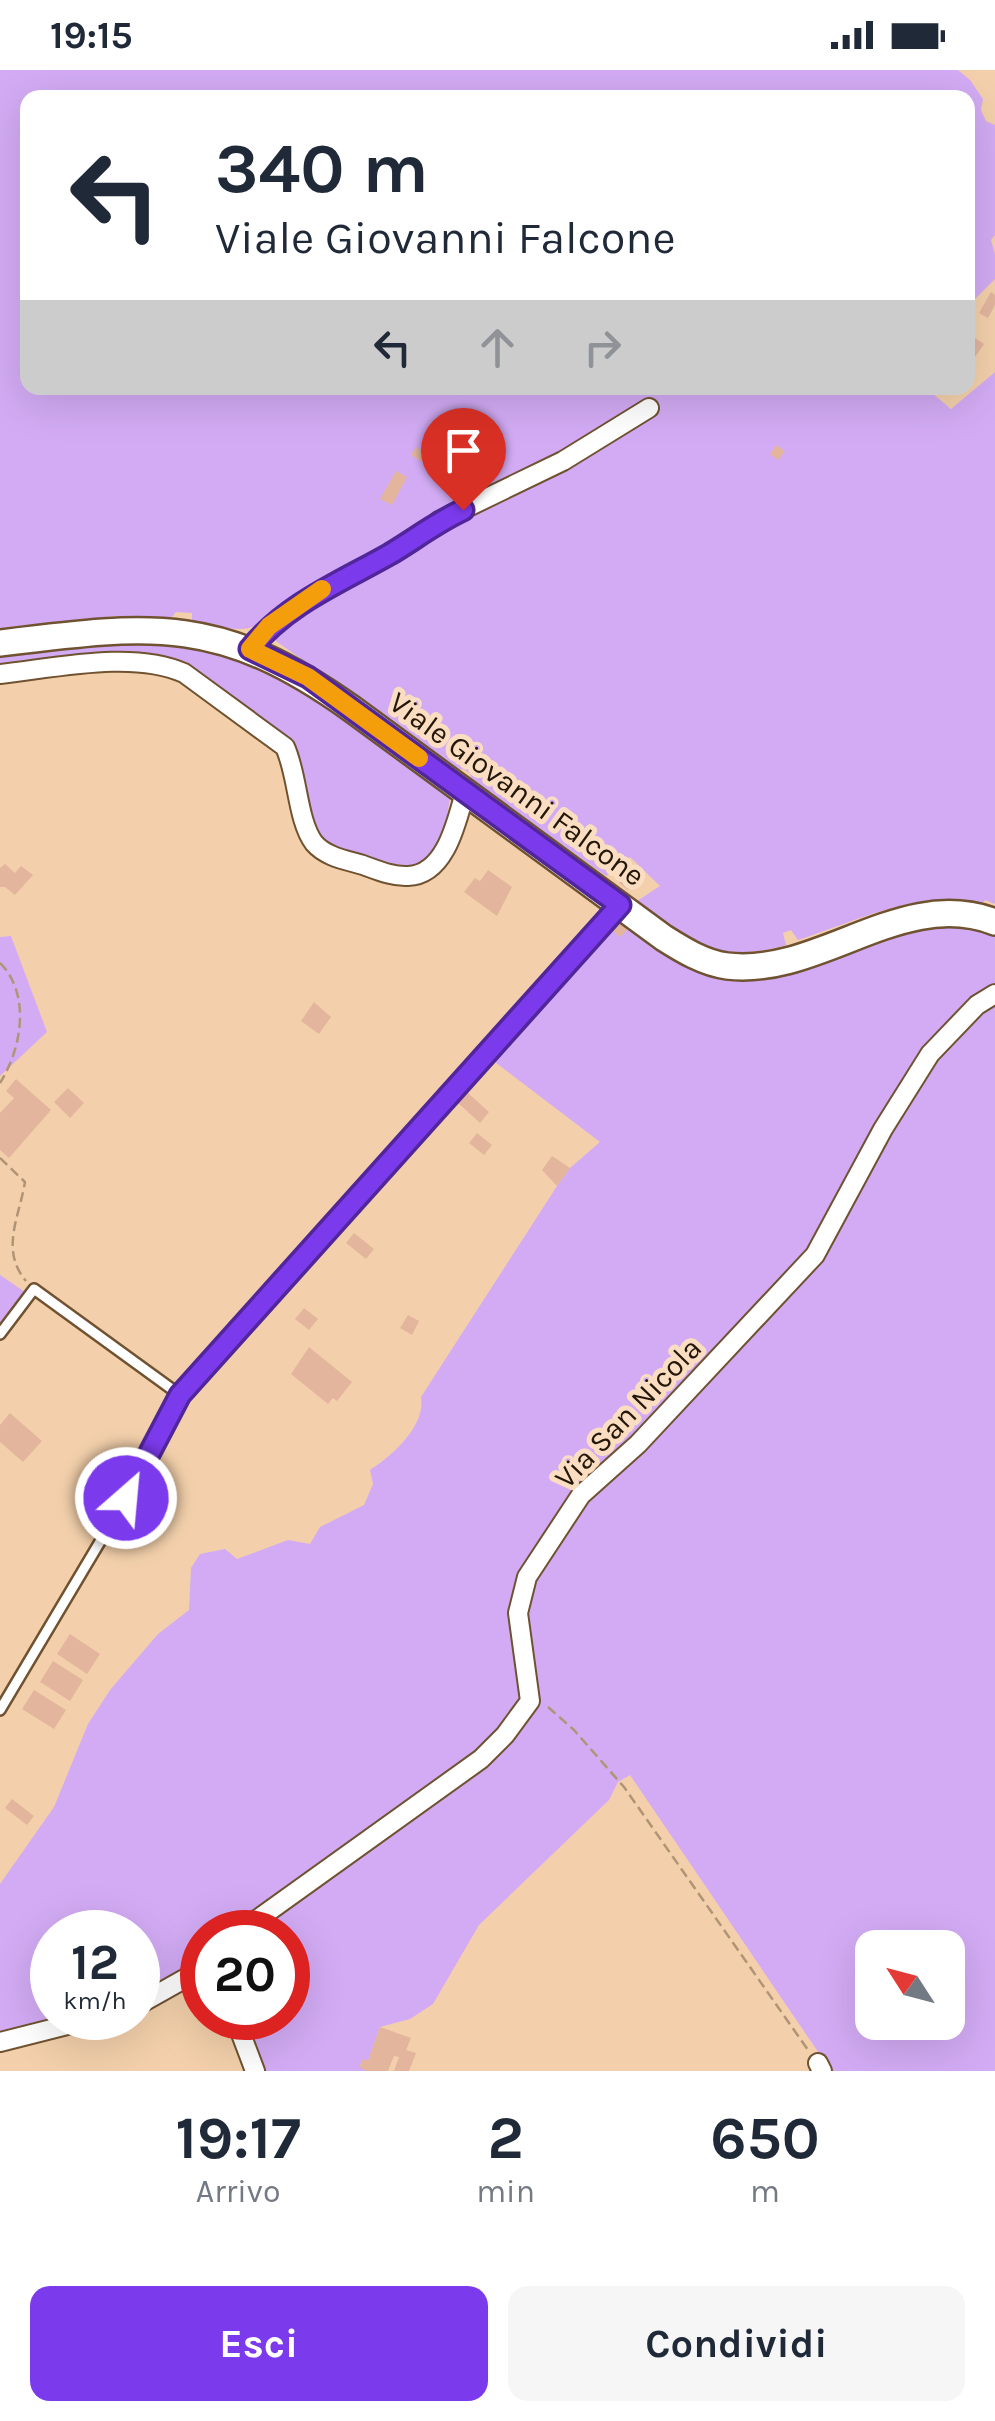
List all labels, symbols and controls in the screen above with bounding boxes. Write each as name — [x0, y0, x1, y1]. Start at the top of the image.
text: 19:15 — [50, 13, 133, 58]
text: 340 m — [215, 128, 429, 210]
icon: left — [50, 130, 180, 260]
text: Viale Giovanni Falcone — [215, 212, 676, 264]
icon: left — [365, 320, 420, 375]
icon: ahead — [470, 320, 525, 375]
icon: right — [575, 320, 630, 375]
pin — [421, 408, 506, 511]
icon: arrive — [436, 423, 491, 478]
street label: Viale Giovanni Falcone — [382, 684, 652, 894]
street label: Via San Nicola — [547, 1330, 709, 1496]
position arrow — [74, 1446, 178, 1550]
speed limit sign: 20 — [180, 1910, 310, 2040]
north arrow — [855, 1930, 965, 2040]
map controls — [855, 1930, 965, 2040]
text: 12 — [71, 1933, 119, 1992]
text: km/h — [63, 1986, 127, 2015]
text: 19:17 — [175, 2103, 301, 2173]
text: 2 — [487, 2103, 524, 2173]
text: 650 — [710, 2103, 820, 2173]
text: Arrivo — [196, 2173, 280, 2210]
text: min — [476, 2173, 535, 2210]
text: m — [750, 2173, 780, 2210]
button: Esci — [30, 2286, 488, 2401]
button: Condividi — [508, 2286, 965, 2401]

